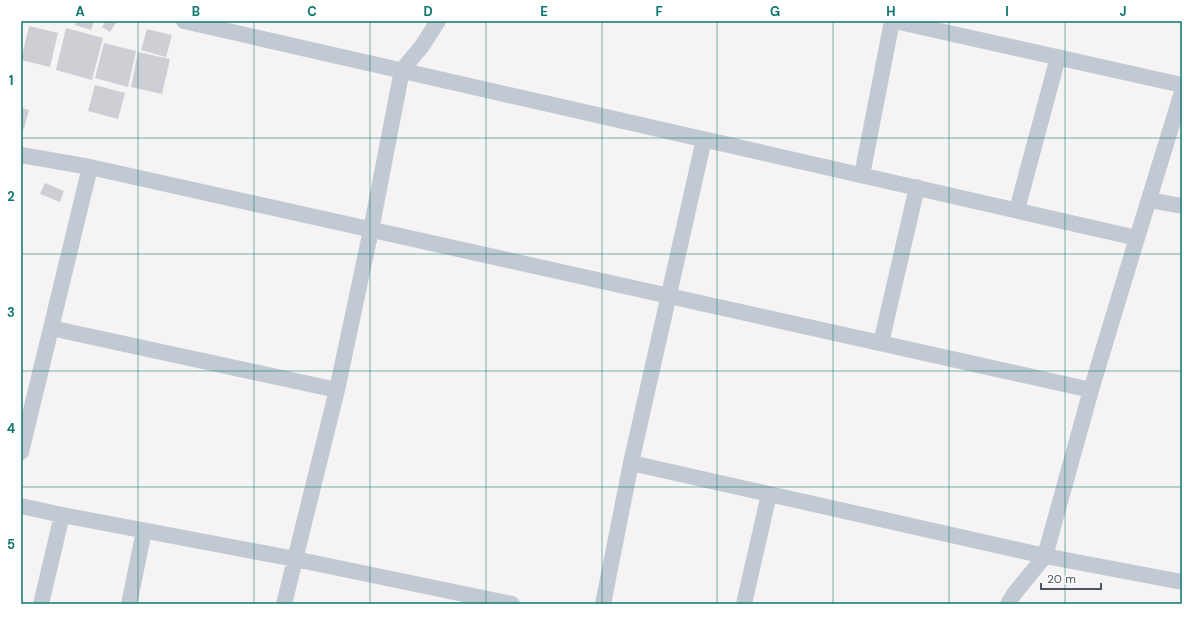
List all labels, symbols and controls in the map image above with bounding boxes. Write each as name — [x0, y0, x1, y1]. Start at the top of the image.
text: A — [75, 3, 85, 20]
text: B — [192, 3, 200, 20]
text: C — [307, 3, 317, 20]
text: D — [423, 3, 433, 20]
text: E — [540, 3, 548, 20]
text: F — [655, 3, 663, 20]
text: G — [770, 3, 780, 20]
text: H — [886, 3, 896, 20]
text: I — [1005, 3, 1009, 20]
text: J — [1119, 3, 1127, 20]
text: 1 — [9, 72, 13, 89]
text: 2 — [7, 188, 15, 205]
text: 3 — [7, 304, 15, 321]
text: 4 — [7, 420, 15, 437]
text: 5 — [7, 536, 15, 553]
scale bar — [1041, 565, 1101, 591]
text: 20 m — [1047, 571, 1076, 587]

